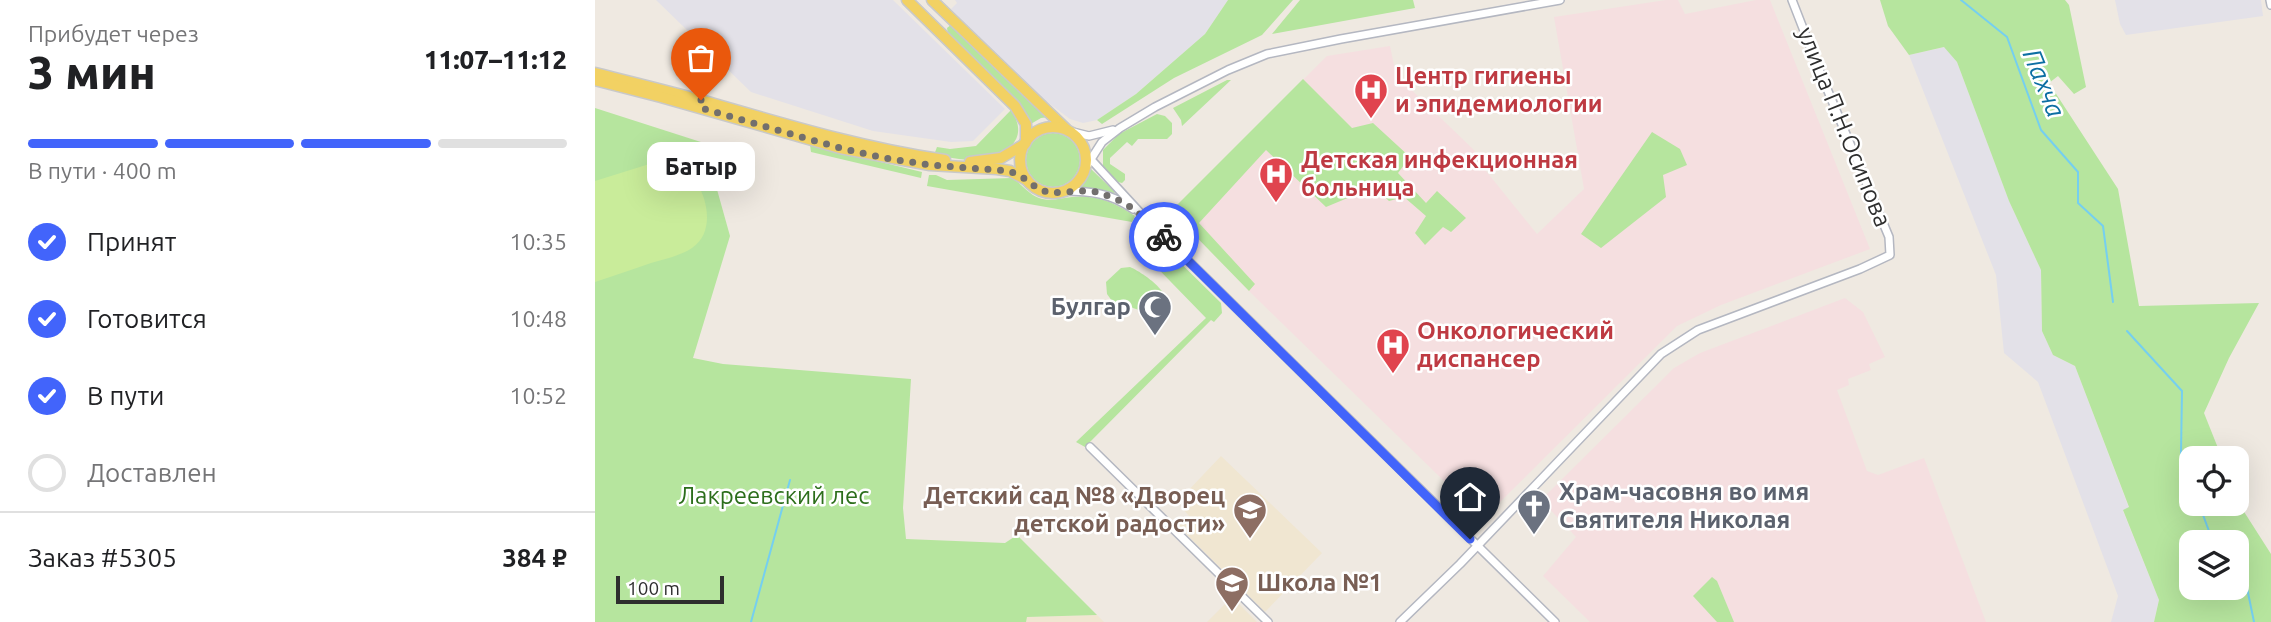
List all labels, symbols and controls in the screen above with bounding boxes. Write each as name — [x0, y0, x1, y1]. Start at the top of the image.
text: Прибудет через — [28, 21, 199, 46]
street label: улица П.Н.Осипова — [1792, 23, 1897, 231]
pin — [671, 28, 731, 100]
icon: bag — [682, 39, 720, 77]
water label: Пахча — [2018, 44, 2071, 121]
text: 11:07–11:12 — [424, 45, 567, 74]
text: 3 мин — [28, 46, 156, 98]
place label: Центр гигиены и эпидемиологии — [1395, 62, 1602, 117]
hospital icon: Центр гигиены и эпидемиологии — [1352, 71, 1390, 120]
callout: Батыр — [647, 142, 755, 191]
place label: Детская инфекционная больница — [1301, 146, 1578, 201]
text: Батыр — [665, 154, 737, 179]
hospital icon: Детская инфекционная больница — [1257, 155, 1295, 204]
text: В пути · 400 m — [28, 158, 177, 183]
courier — [1129, 202, 1199, 272]
icon: bike — [1145, 218, 1183, 256]
icon: check — [28, 223, 66, 261]
text: Принят — [87, 227, 176, 256]
text: 10:35 — [509, 229, 567, 254]
mosque icon: Булгар — [1136, 288, 1174, 337]
place label: Булгар — [1051, 293, 1131, 320]
icon: check — [28, 300, 66, 338]
text: Готовится — [87, 304, 207, 333]
text: 10:48 — [509, 306, 567, 331]
place label: Онкологический диспансер — [1417, 317, 1614, 372]
hospital icon: Онкологический диспансер — [1374, 326, 1412, 375]
icon: check — [28, 377, 66, 415]
text: В пути — [87, 381, 164, 410]
text: 10:52 — [509, 383, 567, 408]
map controls — [2179, 446, 2249, 600]
button: locate — [2179, 446, 2249, 516]
text: Доставлен — [87, 458, 217, 487]
pin — [1440, 467, 1500, 539]
icon: home — [1451, 478, 1489, 516]
place label: Храм-часовня во имя Святителя Николая — [1559, 478, 1809, 533]
park label: Лакреевский лес — [679, 482, 869, 509]
place label: Детский сад №8 «Дворец детской радости» — [923, 482, 1225, 537]
church icon: Храм-часовня во имя Святителя Николая — [1515, 487, 1553, 536]
school or university icon: Детский сад №8 «Дворец детской радости» — [1231, 491, 1269, 540]
button: layers — [2179, 530, 2249, 600]
text: Заказ #5305 — [28, 543, 177, 572]
text: 384 ₽ — [502, 543, 567, 572]
school or university icon: Школа №1 — [1213, 564, 1251, 613]
place label: Школа №1 — [1257, 569, 1382, 596]
scale bar — [616, 573, 725, 605]
text: 100 m — [627, 577, 680, 599]

